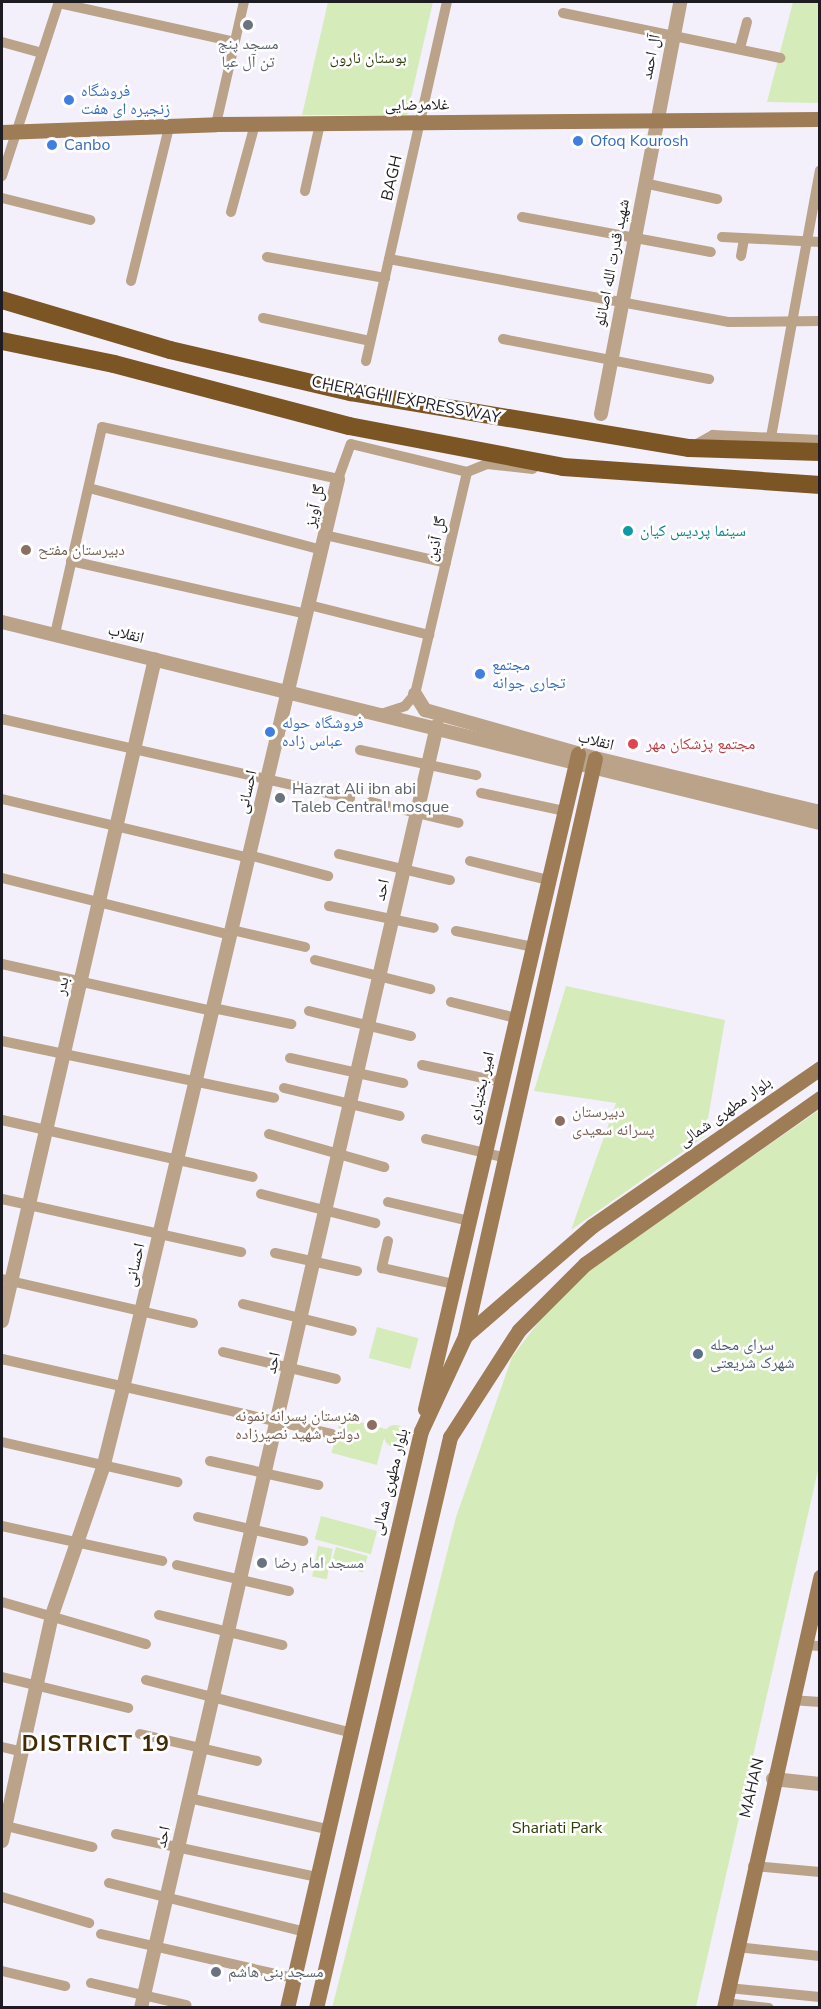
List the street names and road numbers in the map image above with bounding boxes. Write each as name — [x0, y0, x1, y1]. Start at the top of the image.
street label: آل احمد — [637, 33, 665, 81]
street label: غلامرضایی — [384, 95, 450, 115]
street label: BAGH — [377, 153, 407, 203]
street label: شهید قدرت الله اصانلو — [590, 197, 634, 329]
street label: CHERAGHI EXPRESSWAY — [310, 372, 502, 428]
street label: گل آویز — [301, 483, 329, 529]
street label: گل آذین — [422, 515, 450, 563]
street label: انقلاب — [106, 620, 146, 648]
street label: انقلاب — [576, 727, 616, 755]
street label: احسانی — [233, 768, 261, 816]
street label: احد — [370, 877, 394, 903]
street label: بدر — [51, 975, 73, 997]
street label: امیر بختیاری — [463, 1050, 499, 1126]
street label: بلوار مطهری شمالی — [675, 1073, 775, 1151]
street label: احسانی — [121, 1241, 149, 1289]
street label: احد — [261, 1350, 285, 1376]
street label: بلوار مطهری شمالی — [367, 1427, 413, 1537]
street label: MAHAN — [736, 1756, 768, 1820]
street label: احد — [151, 1824, 175, 1850]

